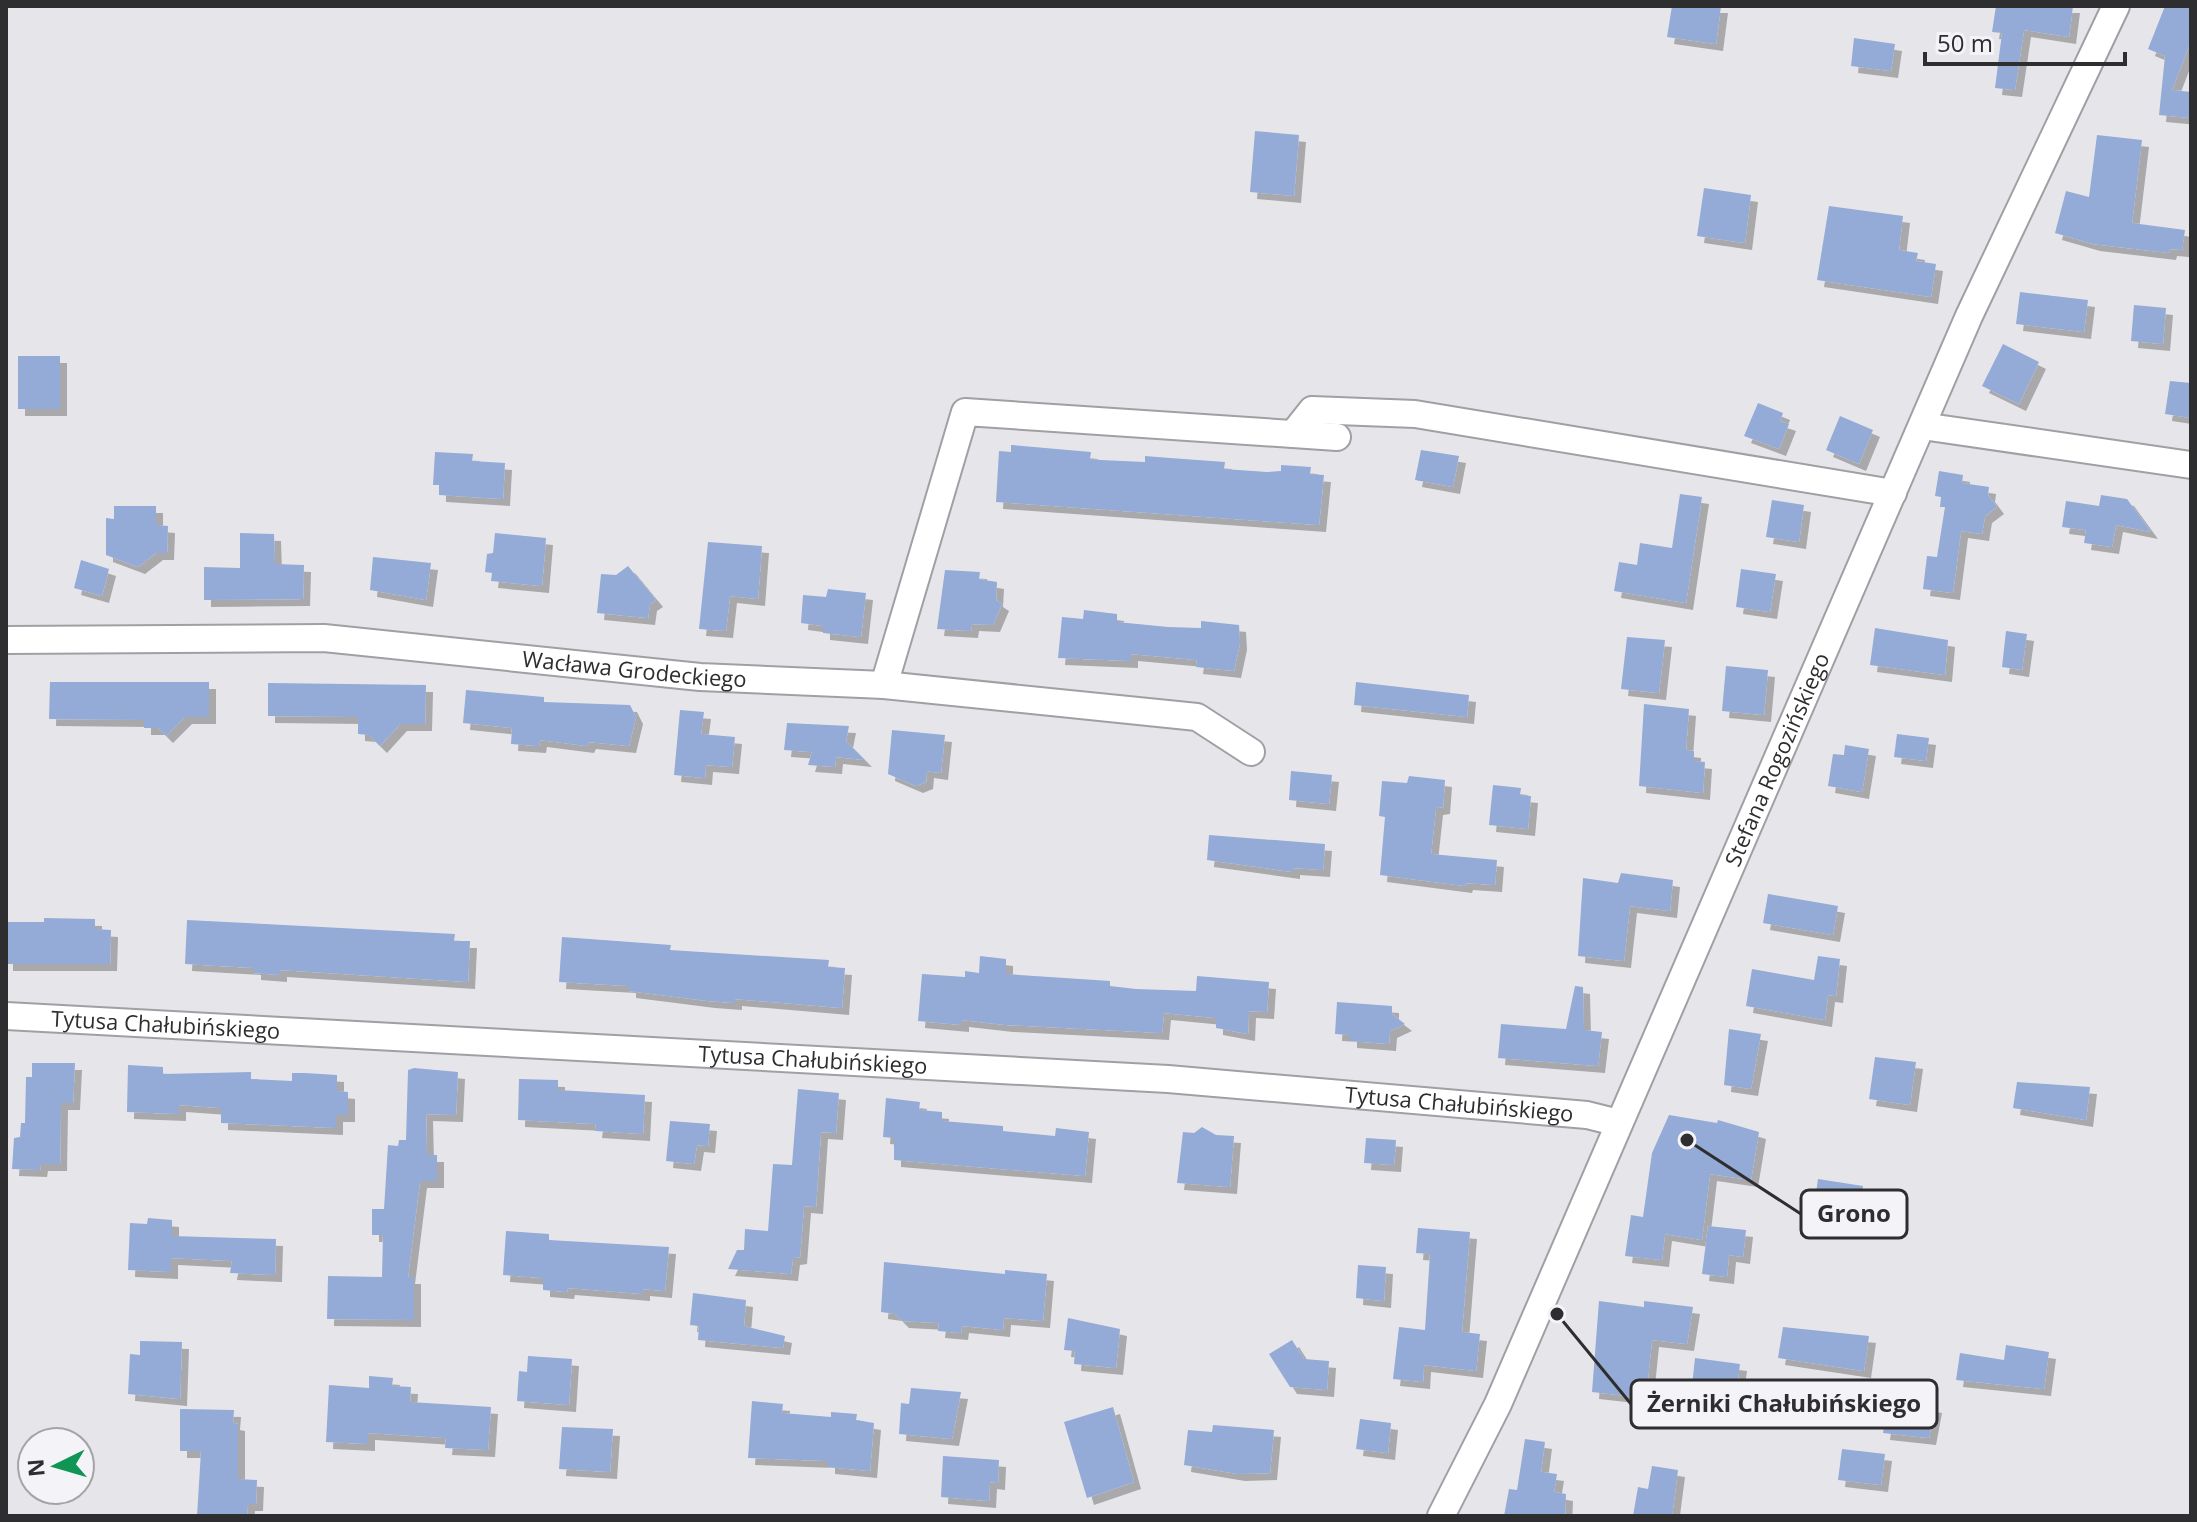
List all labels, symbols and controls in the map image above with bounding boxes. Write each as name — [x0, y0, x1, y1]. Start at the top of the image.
scale bar — [1925, 16, 2125, 66]
text: 50 m — [1937, 26, 1993, 59]
street label: Wacława Grodeckiego — [521, 643, 747, 693]
street label: Stefana Rogozińskiego — [1717, 648, 1836, 871]
street label: Tytusa Chałubińskiego — [51, 1002, 281, 1045]
street label: Tytusa Chałubińskiego — [698, 1038, 928, 1080]
street label: Tytusa Chałubińskiego — [1344, 1078, 1575, 1128]
callout: Grono — [1801, 1190, 1907, 1238]
text: Grono — [1817, 1196, 1891, 1229]
callout: Żerniki Chałubińskiego — [1631, 1380, 1937, 1428]
text: Żerniki Chałubińskiego — [1647, 1386, 1921, 1419]
north arrow — [16, 1426, 96, 1506]
text: N — [19, 1458, 51, 1478]

